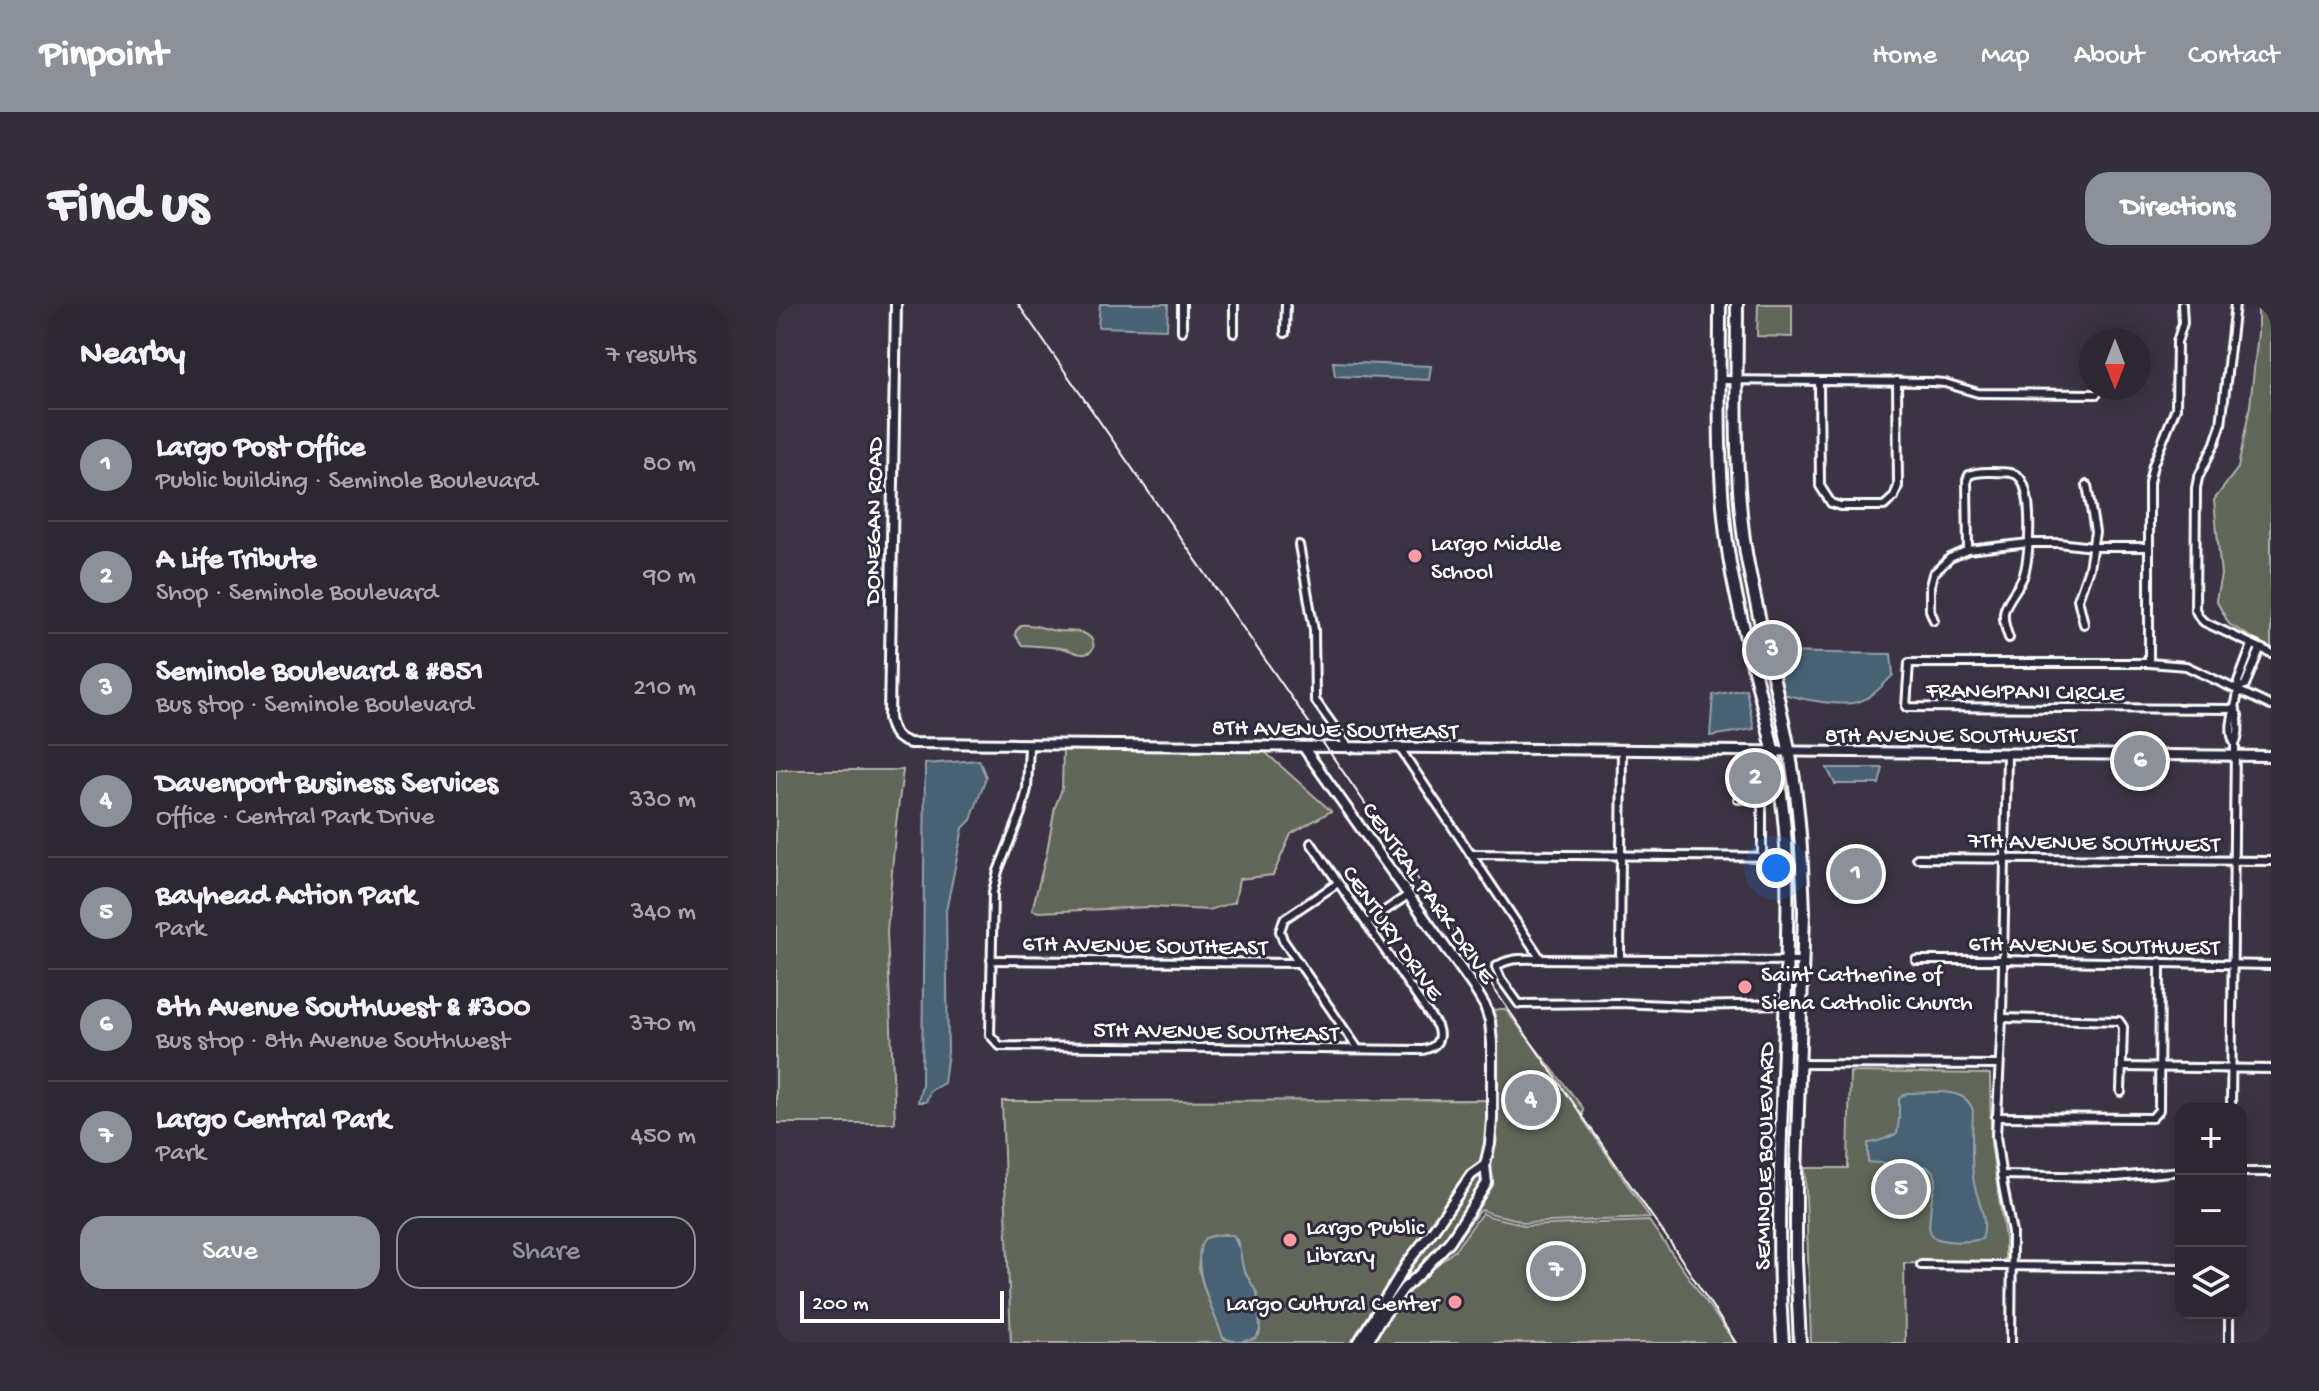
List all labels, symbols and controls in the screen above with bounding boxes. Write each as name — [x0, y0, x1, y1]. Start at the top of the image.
text: Pinpoint — [40, 34, 168, 78]
text: Home — [1872, 40, 1937, 73]
text: Map — [1981, 40, 2030, 73]
text: About — [2074, 40, 2144, 73]
text: Contact — [2188, 40, 2279, 73]
button: Directions — [2085, 172, 2271, 245]
text: Find us — [48, 175, 208, 241]
north arrow — [2079, 328, 2151, 400]
text: Nearby — [80, 336, 185, 376]
text: 7 results — [606, 341, 696, 372]
text: Largo Post Office — [156, 432, 365, 467]
street label: DONEGAN ROAD — [859, 436, 891, 607]
text: 1 — [101, 450, 111, 481]
text: 80 m — [642, 450, 696, 481]
text: Public building · Seminole Boulevard — [156, 467, 538, 498]
place label: Largo Middle School — [1431, 531, 1562, 588]
text: A Life Tribute — [156, 544, 316, 579]
marker: Largo Middle School — [1406, 547, 1424, 565]
text: 2 — [100, 562, 112, 593]
text: 90 m — [644, 562, 696, 593]
text: Shop · Seminole Boulevard — [156, 579, 438, 610]
pin: 3 — [1746, 620, 1798, 680]
text: Seminole Boulevard & #851 — [156, 656, 483, 691]
text: 3 — [99, 674, 113, 705]
text: 210 m — [633, 674, 696, 705]
street label: FRANGIPANI CIRCLE — [1925, 677, 2125, 710]
text: Bus stop · Seminole Boulevard — [156, 691, 473, 722]
street label: 8TH AVENUE SOUTHEAST — [1212, 715, 1460, 748]
street label: 8TH AVENUE SOUTHWEST — [1825, 723, 2079, 752]
pin: 6 — [2114, 731, 2166, 791]
pin: 2 — [1729, 748, 1781, 808]
text: Davenport Business Services — [156, 768, 498, 803]
text: 4 — [100, 786, 112, 817]
text: 330 m — [630, 786, 696, 817]
street label: CENTRAL PARK DRIVE — [1354, 798, 1501, 991]
text: Office · Central Park Drive — [156, 803, 434, 834]
street label: 7TH AVENUE SOUTHWEST — [1967, 828, 2222, 861]
pin: 1 — [1830, 844, 1882, 904]
your location — [1756, 848, 1796, 888]
street label: CENTURY DRIVE — [1334, 861, 1449, 1008]
text: Bayhead Action Park — [156, 880, 416, 915]
text: 5 — [99, 898, 113, 929]
text: 340 m — [631, 898, 696, 929]
text: Park — [156, 915, 206, 946]
street label: 6TH AVENUE SOUTHEAST — [1022, 931, 1270, 964]
street label: 6TH AVENUE SOUTHWEST — [1968, 931, 2222, 964]
place label: Saint Catherine of Siena Catholic Church — [1761, 962, 1973, 1019]
marker: Saint Catherine of Siena Catholic Church — [1736, 978, 1754, 996]
text: 8th Avenue Southwest & #300 — [156, 992, 530, 1027]
text: 6 — [99, 1010, 113, 1041]
text: 370 m — [630, 1010, 696, 1041]
street label: 5TH AVENUE SOUTHEAST — [1093, 1017, 1341, 1050]
text: Bus stop · 8th Avenue Southwest — [156, 1027, 510, 1058]
street label: SEMINOLE BOULEVARD — [1750, 1041, 1783, 1270]
pin: 4 — [1505, 1070, 1557, 1130]
map controls — [2175, 1103, 2247, 1319]
button: + — [2175, 1103, 2247, 1175]
text: Largo Central Park — [156, 1104, 390, 1139]
text: 7 — [99, 1122, 113, 1153]
text: 450 m — [631, 1122, 696, 1153]
text: Park — [156, 1139, 206, 1170]
pin: 5 — [1875, 1159, 1927, 1219]
button: − — [2175, 1175, 2247, 1247]
place label: Largo Public Library — [1306, 1215, 1425, 1272]
button: Save — [80, 1216, 380, 1289]
button: Share — [396, 1216, 696, 1289]
marker: Largo Public Library — [1281, 1231, 1299, 1249]
pin: 7 — [1530, 1241, 1582, 1301]
button: layers — [2175, 1247, 2247, 1319]
scale bar — [800, 1287, 1004, 1323]
place label: Largo Cultural Center — [1226, 1291, 1442, 1320]
text: 200 m — [812, 1292, 869, 1318]
marker: Largo Cultural Center — [1446, 1293, 1464, 1311]

